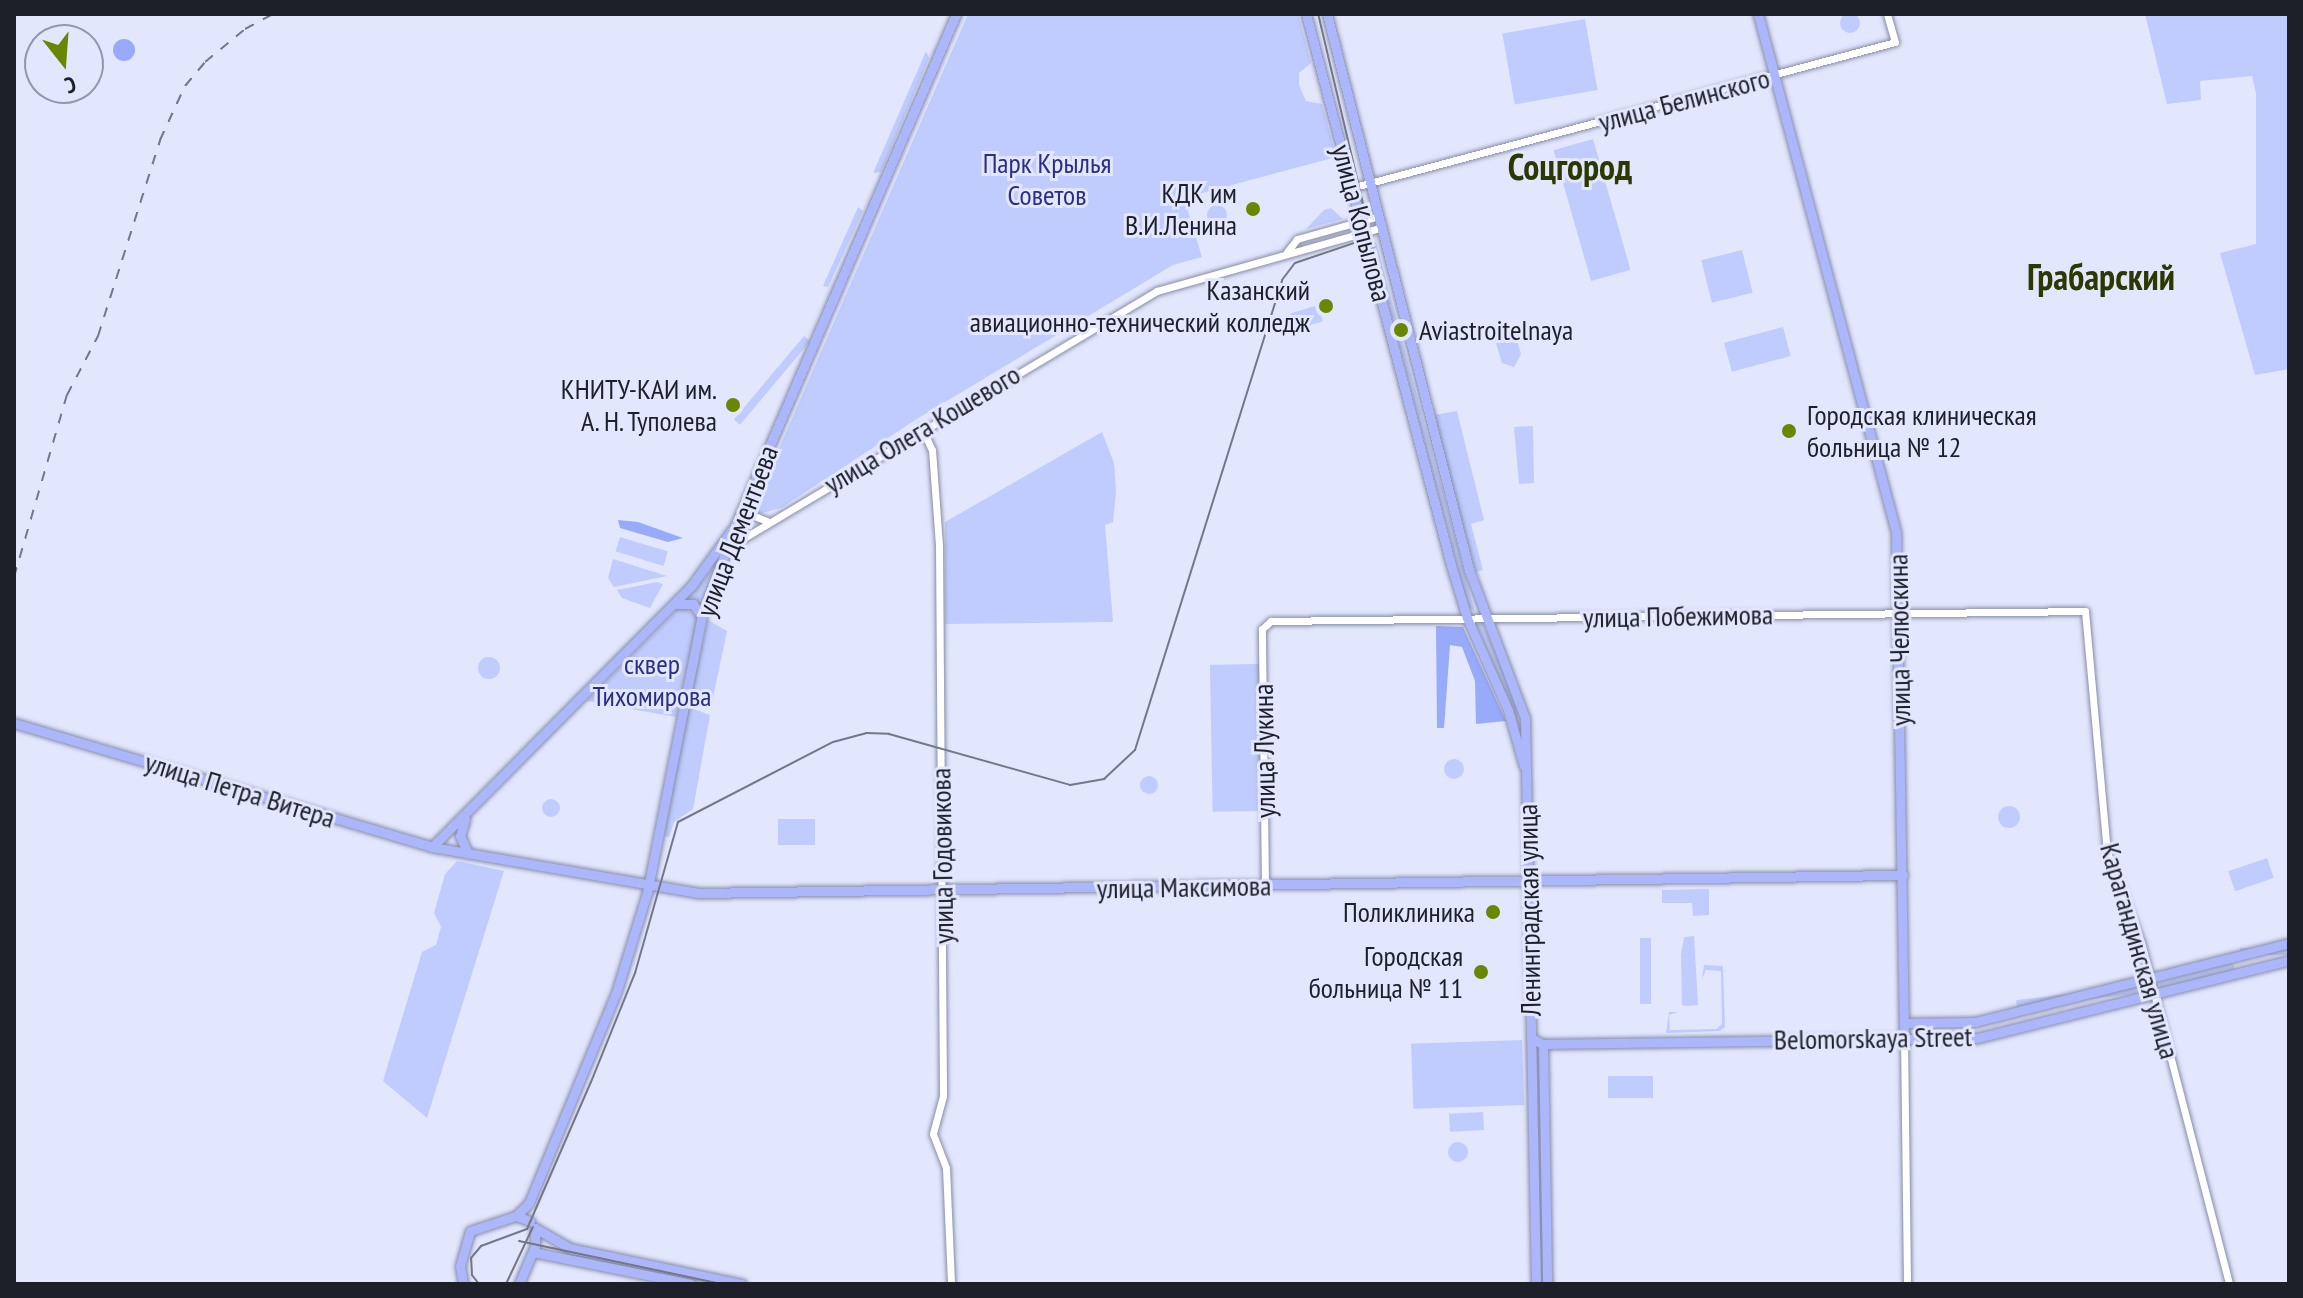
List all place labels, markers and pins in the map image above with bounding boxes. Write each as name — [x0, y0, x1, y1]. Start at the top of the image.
place label: КДК им В.И.Ленина — [1125, 176, 1237, 242]
marker: КДК им В.И.Ленина — [1244, 200, 1262, 218]
place label: Казанский авиационно-технический колледж — [970, 273, 1310, 339]
marker: Казанский авиационно-технический колледж — [1317, 297, 1335, 315]
place label: Aviastroitelnaya — [1419, 313, 1573, 347]
marker: Aviastroitelnaya — [1390, 319, 1412, 341]
place label: КНИТУ-КАИ им. А. Н. Туполева — [561, 372, 717, 438]
marker: КНИТУ-КАИ им. А. Н. Туполева — [724, 396, 742, 414]
place label: Городская клиническая больница № 12 — [1807, 398, 2037, 464]
marker: Городская клиническая больница № 12 — [1778, 420, 1800, 442]
place label: Поликлиника — [1343, 895, 1475, 929]
marker: Поликлиника — [1482, 901, 1504, 923]
place label: Городская больница № 11 — [1309, 939, 1463, 1005]
marker: Городская больница № 11 — [1470, 961, 1492, 983]

